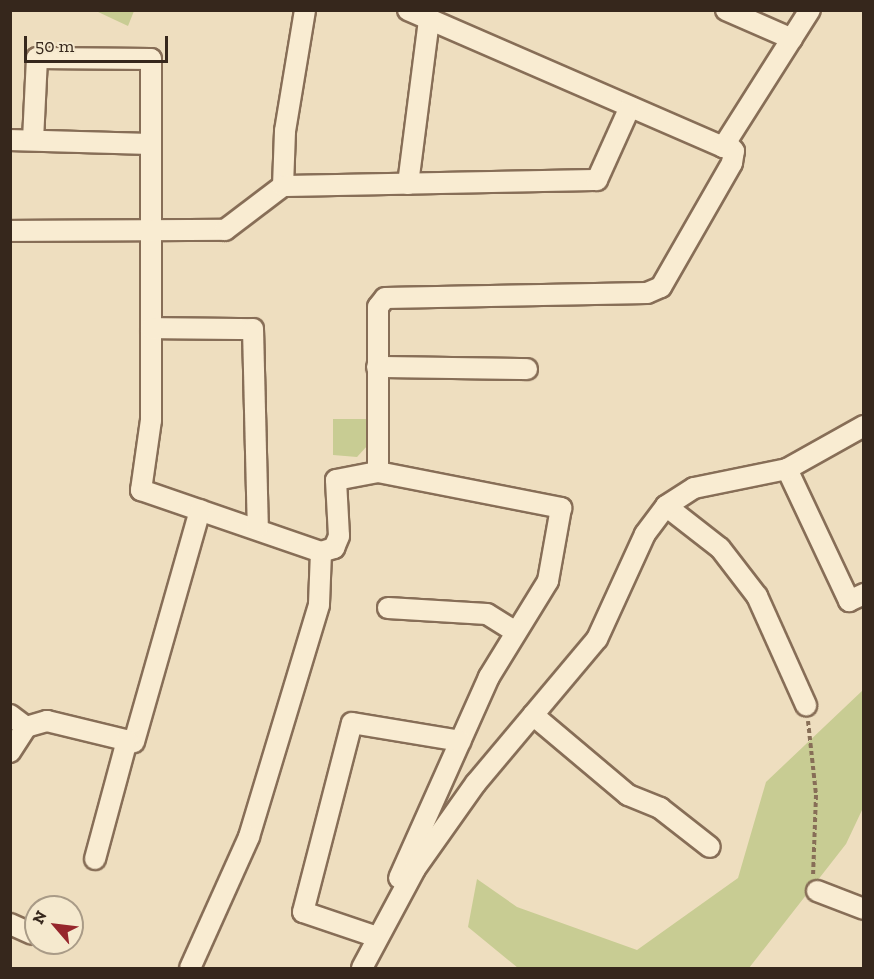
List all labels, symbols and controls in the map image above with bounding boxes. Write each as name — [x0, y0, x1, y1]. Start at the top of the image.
scale bar — [27, 24, 171, 62]
text: 50 m — [35, 35, 74, 57]
north arrow — [24, 895, 84, 955]
text: N — [28, 907, 51, 927]

